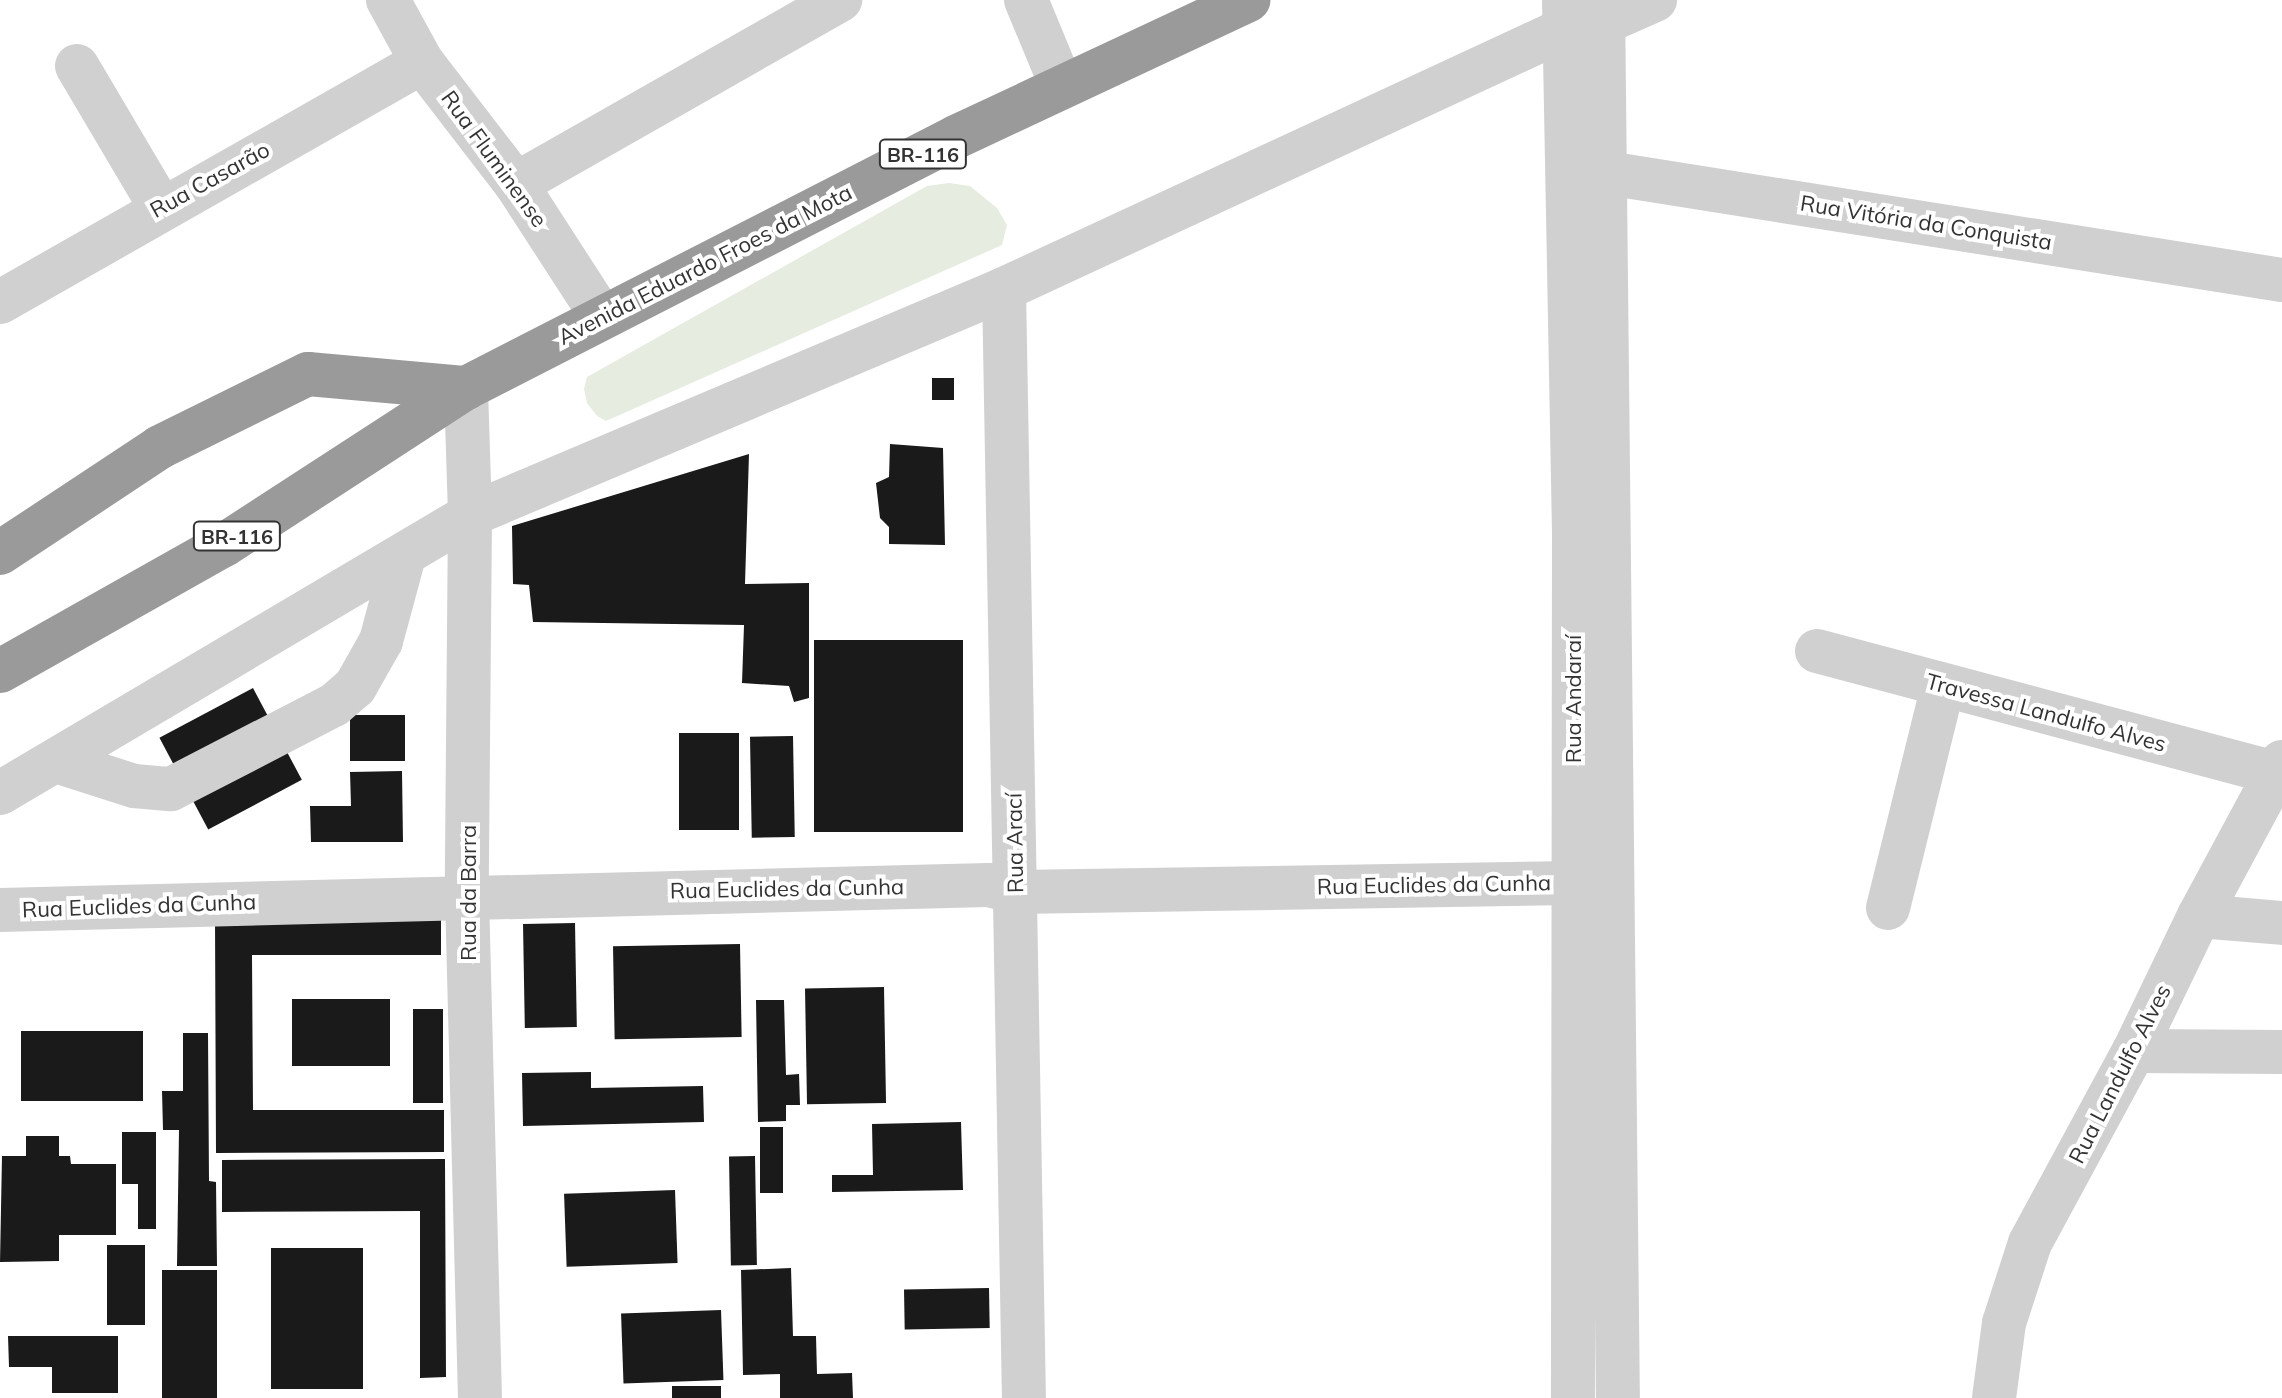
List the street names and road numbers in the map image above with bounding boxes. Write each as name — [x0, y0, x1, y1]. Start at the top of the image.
street label: Rua Fluminense — [436, 86, 552, 232]
street label: Rua Casarão — [146, 136, 274, 224]
road number: BR-116 — [877, 138, 969, 170]
street label: Avenida Eduardo Froes da Mota — [554, 179, 856, 351]
street label: Rua Vitória da Conquista — [1798, 190, 2054, 256]
road number: BR-116 — [191, 520, 283, 552]
street label: Rua Andaraí — [1561, 635, 1587, 763]
street label: Travessa Landulfo Alves — [1923, 668, 2169, 758]
street label: Rua Arací — [1001, 793, 1029, 893]
street label: Rua da Barra — [456, 825, 482, 961]
street label: Rua Euclides da Cunha — [1317, 870, 1551, 900]
street label: Rua Euclides da Cunha — [670, 874, 904, 904]
street label: Rua Euclides da Cunha — [21, 889, 257, 923]
street label: Rua Landulfo Alves — [2063, 980, 2177, 1168]

